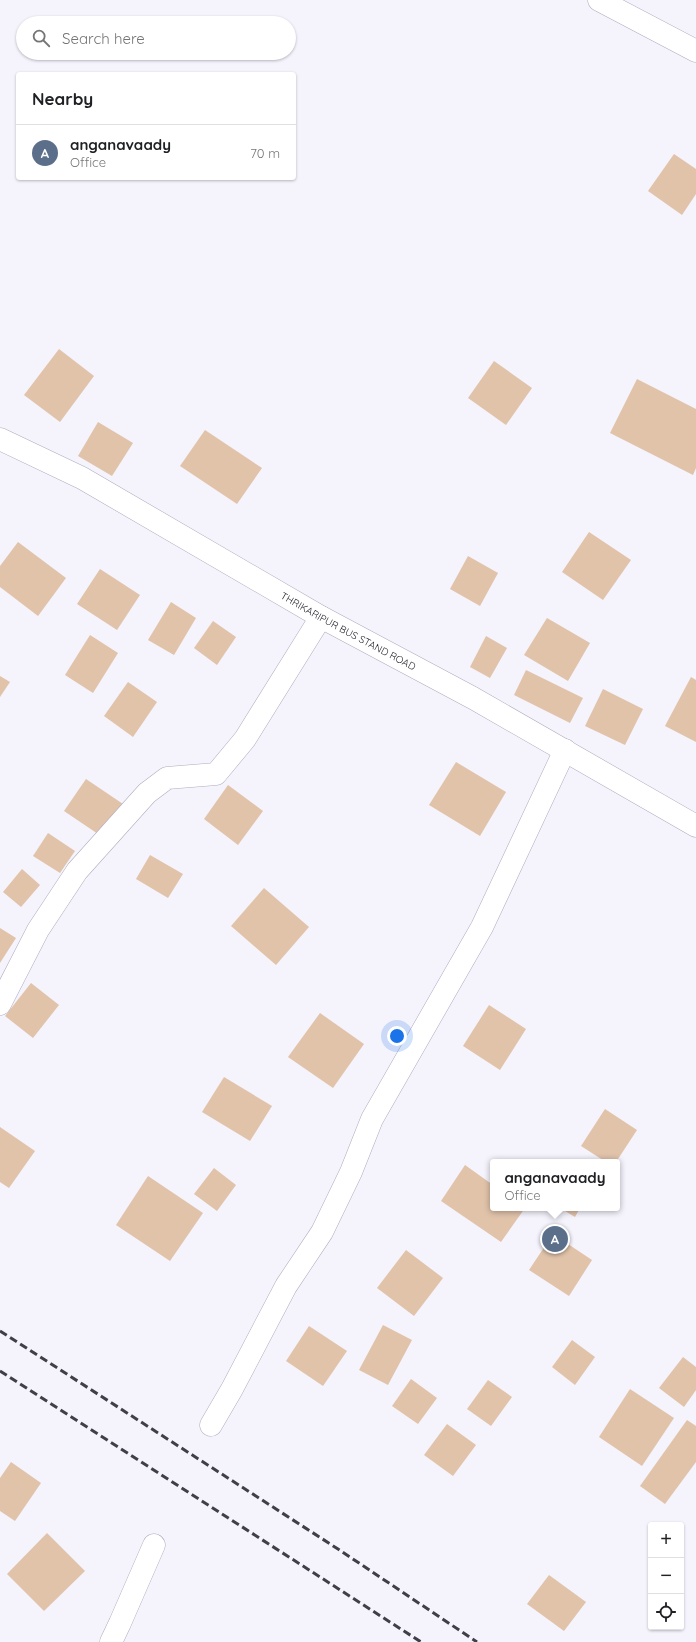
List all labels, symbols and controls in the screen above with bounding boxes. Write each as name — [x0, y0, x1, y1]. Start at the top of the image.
search box — [16, 16, 296, 60]
icon: search — [30, 27, 52, 49]
text: Search here — [62, 29, 145, 48]
text: Nearby — [32, 88, 93, 109]
text: anganavaady — [70, 135, 171, 154]
text: A — [41, 145, 49, 161]
text: 70 m — [250, 145, 280, 161]
text: Office — [70, 154, 106, 170]
street label: THRIKARIPUR BUS STAND ROAD — [278, 589, 418, 673]
your location — [387, 1026, 407, 1046]
popup — [490, 1159, 620, 1211]
text: anganavaady — [504, 1168, 606, 1187]
text: Office — [504, 1187, 541, 1203]
pin: A — [542, 1224, 568, 1254]
map controls — [648, 1522, 684, 1630]
button: + — [648, 1522, 684, 1558]
button: − — [648, 1558, 684, 1594]
button: locate — [648, 1594, 684, 1630]

